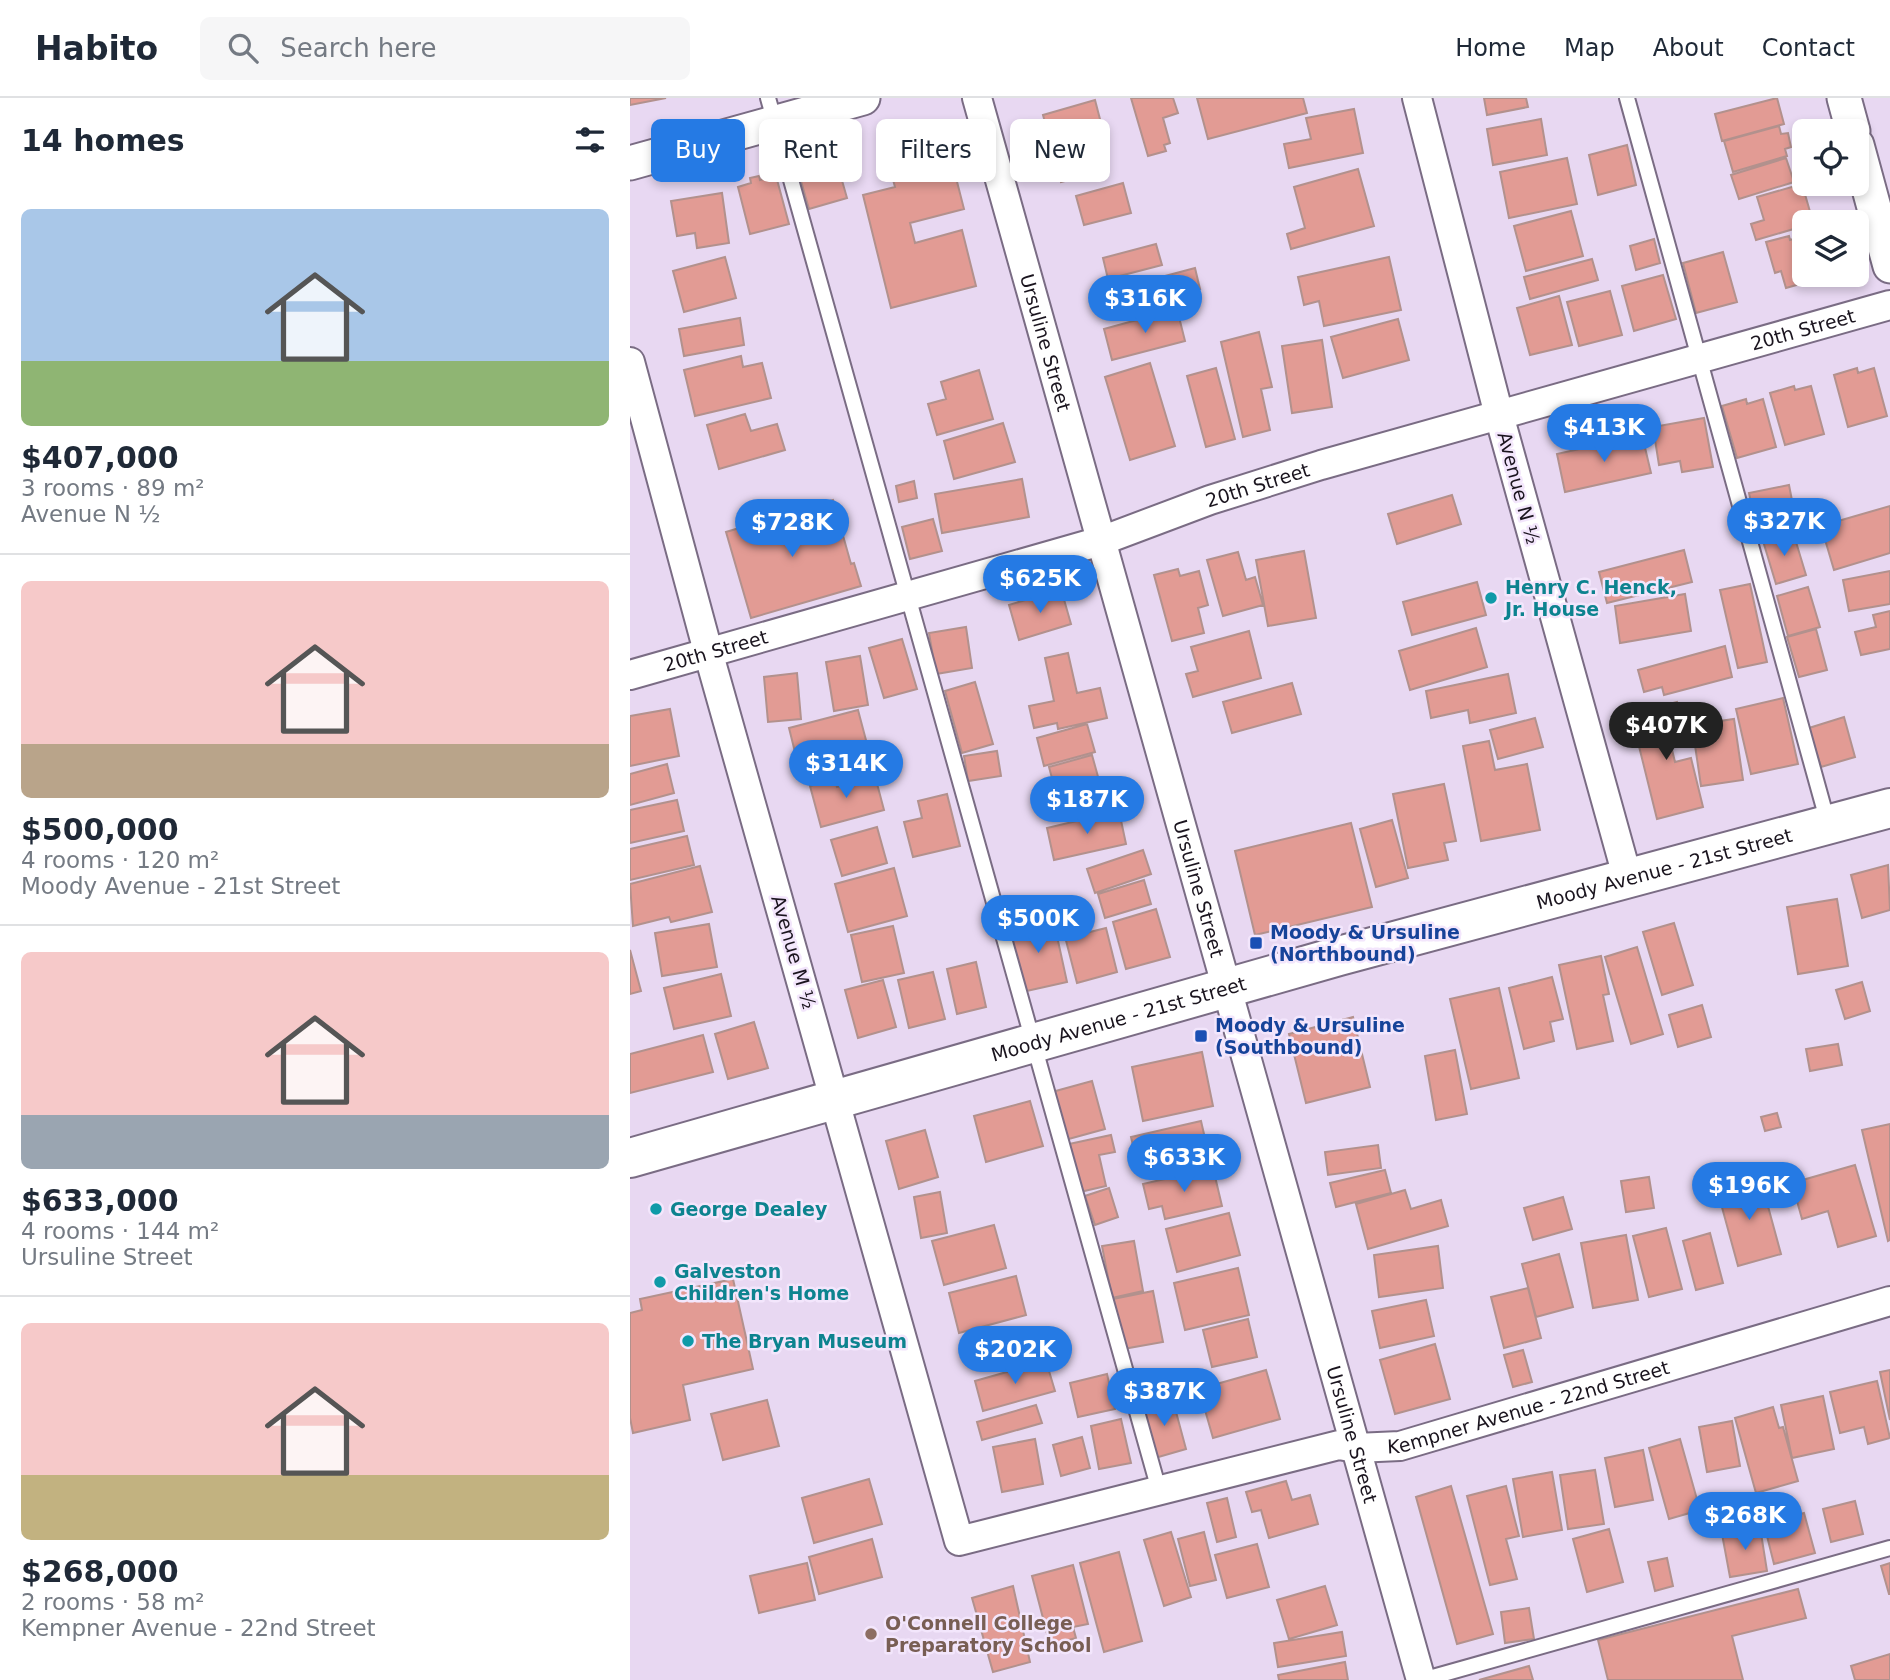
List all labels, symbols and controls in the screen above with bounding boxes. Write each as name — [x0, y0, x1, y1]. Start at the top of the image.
search box — [200, 17, 690, 80]
text: Habito — [35, 29, 158, 68]
icon: search — [224, 29, 262, 67]
text: Search here — [280, 33, 436, 63]
text: Home — [1455, 34, 1526, 62]
text: Map — [1564, 34, 1615, 62]
text: About — [1653, 34, 1724, 62]
text: Contact — [1762, 34, 1855, 62]
chip: Buy — [651, 119, 745, 182]
chip: Rent — [759, 119, 862, 182]
chip: Filters — [876, 119, 996, 182]
chip: New — [1010, 119, 1110, 182]
map controls — [1792, 119, 1869, 287]
button: locate — [1792, 119, 1869, 196]
icon: filters — [571, 121, 609, 159]
text: 14 homes — [21, 123, 185, 158]
button: layers — [1792, 210, 1869, 287]
icon: home — [252, 254, 378, 380]
street label: Ursuline Street — [1016, 271, 1075, 414]
pin: $316K — [1096, 275, 1194, 335]
text: $316K — [1104, 285, 1186, 311]
street label: 20th Street — [1748, 304, 1858, 355]
pin: $413K — [1555, 404, 1653, 464]
text: $413K — [1563, 414, 1645, 440]
street label: Avenue N ½ — [1493, 429, 1545, 547]
text: $407,000 — [21, 440, 179, 475]
street label: 20th Street — [1203, 458, 1312, 512]
text: 3 rooms · 89 m² — [21, 475, 205, 501]
pin: $327K — [1735, 498, 1833, 558]
pin: $728K — [743, 500, 841, 559]
text: Avenue N ½ — [21, 501, 161, 527]
text: $327K — [1743, 508, 1825, 534]
text: $728K — [751, 509, 833, 535]
pin: $625K — [991, 556, 1089, 615]
text: $625K — [999, 565, 1081, 591]
place label: Henry C. Henck, Jr. House — [1503, 576, 1677, 620]
marker: Henry C. Henck, Jr. House — [1483, 590, 1499, 606]
street label: 20th Street — [661, 625, 770, 676]
icon: home — [252, 626, 378, 752]
pin: $407K — [1617, 702, 1715, 762]
text: $407K — [1625, 712, 1707, 738]
pin: $314K — [797, 740, 895, 800]
text: $314K — [805, 750, 887, 776]
pin: $187K — [1038, 776, 1136, 836]
text: $187K — [1046, 786, 1128, 812]
text: $500,000 — [21, 812, 179, 847]
street label: Ursuline Street — [1169, 817, 1229, 960]
street label: Moody Avenue - 21st Street — [1534, 824, 1795, 913]
text: 4 rooms · 120 m² — [21, 847, 219, 873]
text: Moody Avenue - 21st Street — [21, 873, 340, 899]
street label: Avenue M ½ — [767, 893, 821, 1011]
pin: $500K — [989, 896, 1087, 955]
text: $500K — [997, 905, 1079, 931]
place label: Moody & Ursuline (Northbound) — [1270, 921, 1460, 965]
marker: Moody & Ursuline (Northbound) — [1248, 935, 1264, 951]
street label: Moody Avenue - 21st Street — [989, 972, 1249, 1066]
icon: home — [252, 997, 378, 1123]
place label: Moody & Ursuline (Southbound) — [1215, 1014, 1405, 1058]
marker: Moody & Ursuline (Southbound) — [1193, 1028, 1209, 1044]
pin: $633K — [1135, 1134, 1233, 1194]
text: $633K — [1143, 1144, 1225, 1170]
pin: $196K — [1700, 1162, 1798, 1222]
text: $196K — [1708, 1172, 1790, 1198]
text: $633,000 — [21, 1183, 179, 1218]
place label: George Dealey — [670, 1198, 828, 1220]
marker: George Dealey — [648, 1201, 664, 1217]
text: 4 rooms · 144 m² — [21, 1218, 219, 1244]
text: Ursuline Street — [21, 1244, 193, 1270]
place label: Galveston Children's Home — [674, 1260, 849, 1304]
marker: Galveston Children's Home — [652, 1274, 668, 1290]
pin: $202K — [966, 1326, 1064, 1386]
place label: The Bryan Museum — [702, 1330, 907, 1352]
marker: The Bryan Museum — [680, 1333, 696, 1349]
text: $202K — [974, 1336, 1056, 1362]
street label: Kempner Avenue - 22nd Street — [1387, 1356, 1672, 1458]
street label: Ursuline Street — [1322, 1363, 1382, 1506]
icon: home — [252, 1368, 378, 1494]
pin: $387K — [1115, 1368, 1213, 1428]
text: $387K — [1123, 1378, 1205, 1404]
pin: $268K — [1696, 1492, 1794, 1552]
text: $268K — [1704, 1502, 1786, 1528]
text: $268,000 — [21, 1554, 179, 1589]
text: 2 rooms · 58 m² — [21, 1589, 205, 1615]
place label: O'Connell College Preparatory School — [885, 1612, 1091, 1656]
text: Kempner Avenue - 22nd Street — [21, 1615, 376, 1641]
marker: O'Connell College Preparatory School — [863, 1626, 879, 1642]

